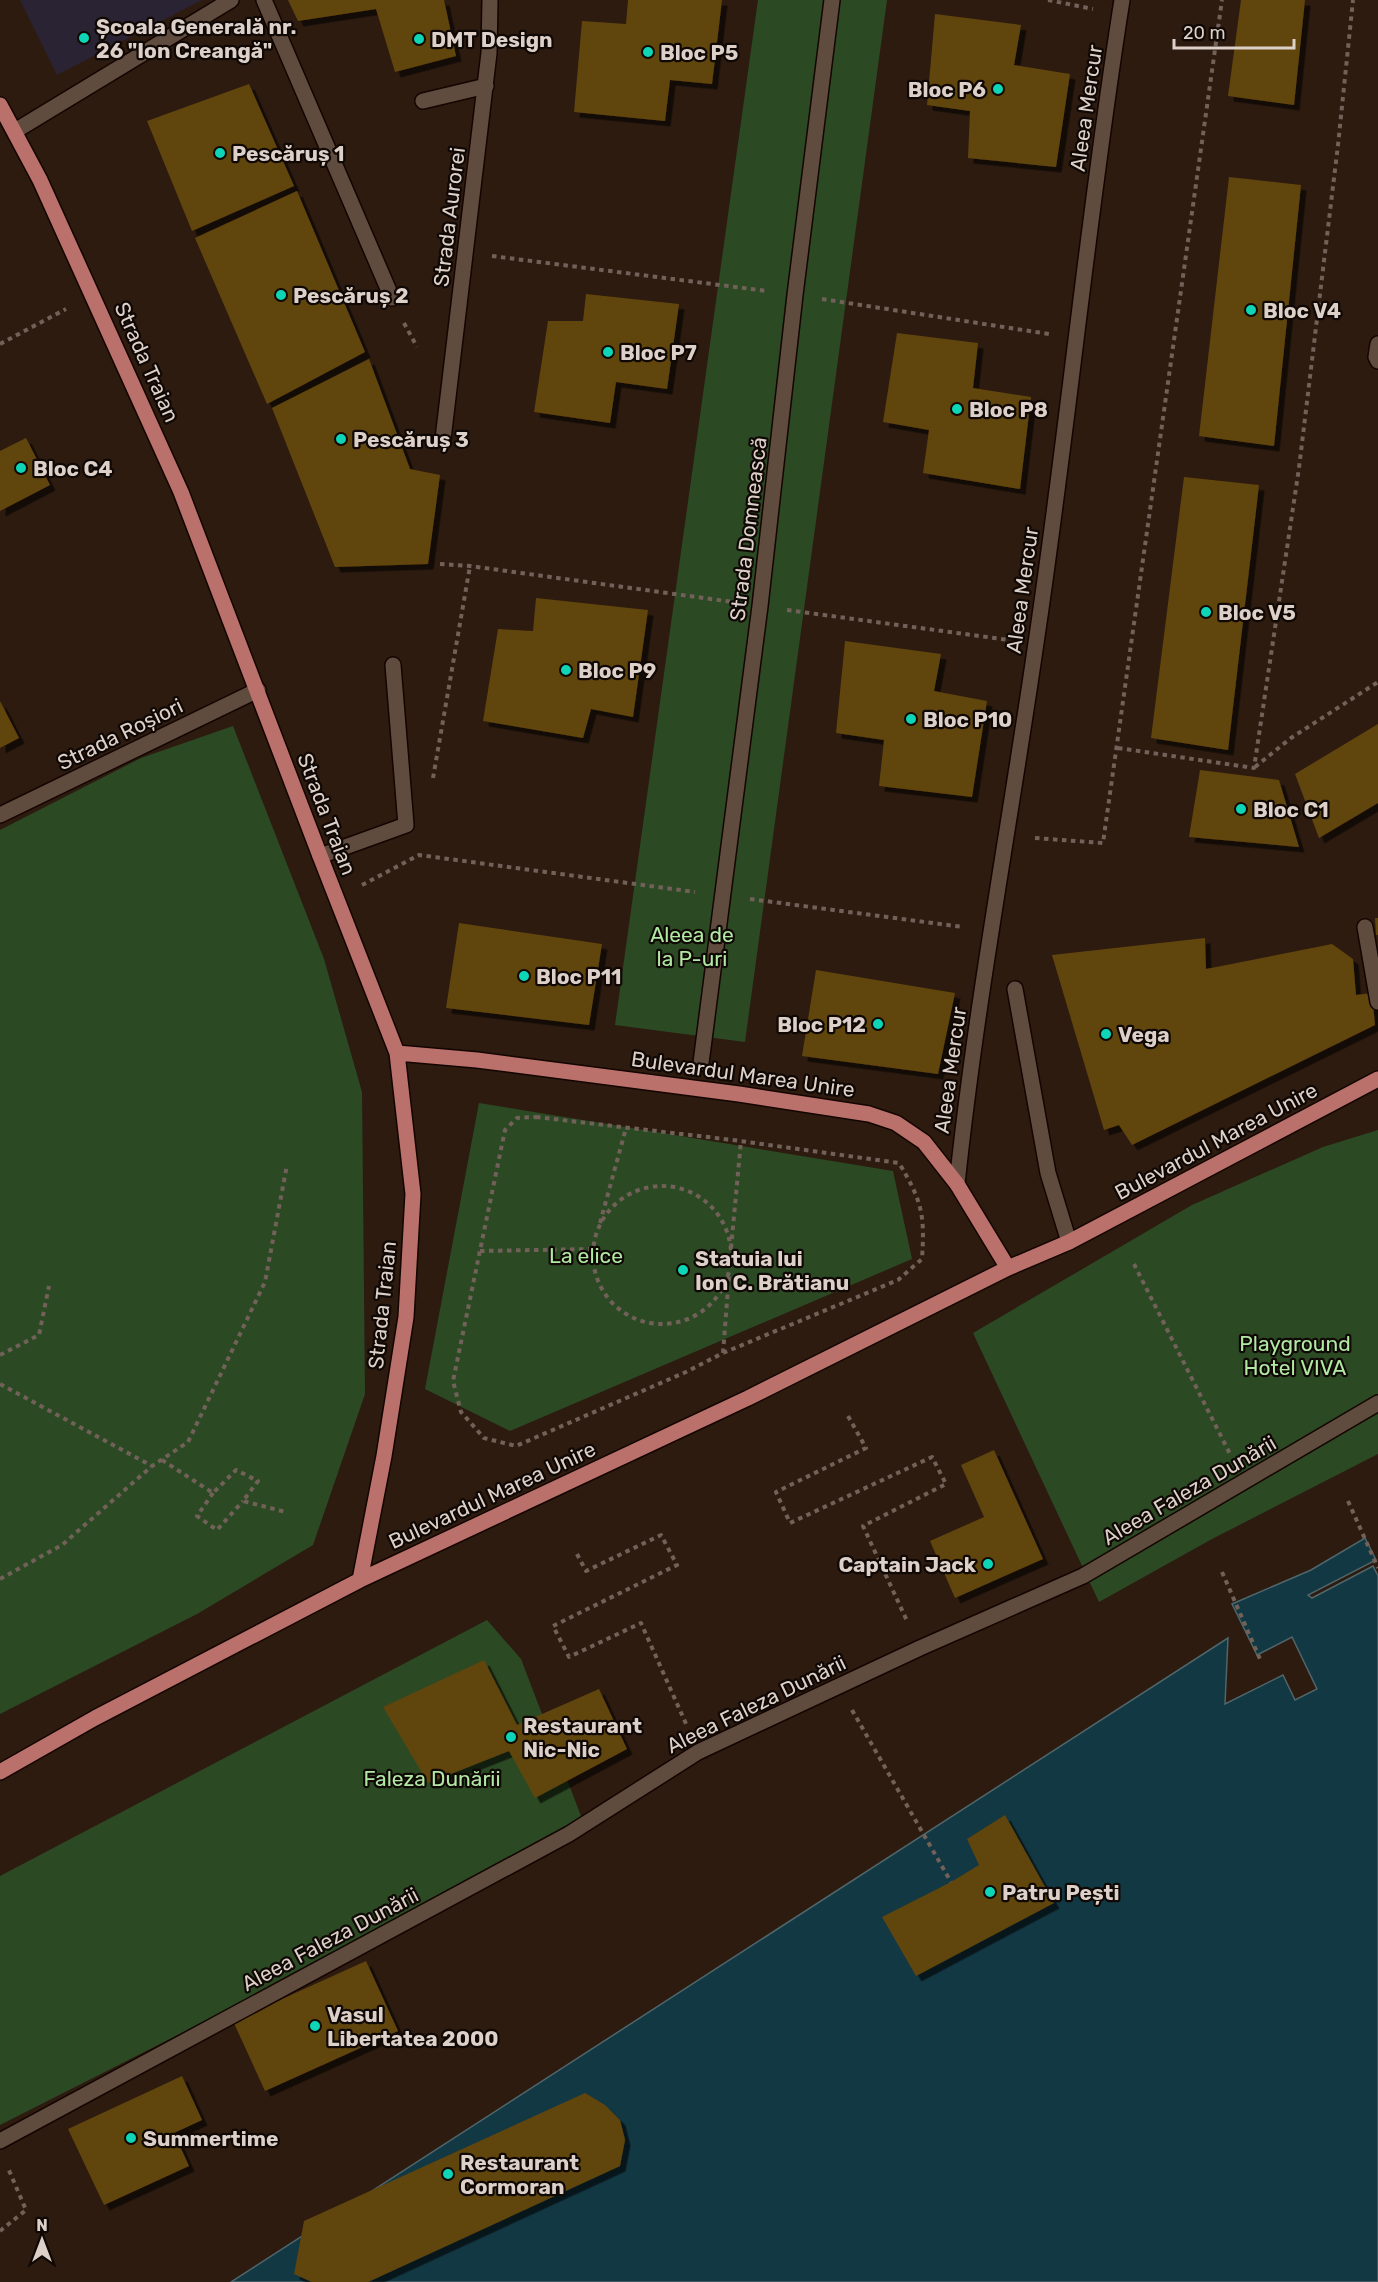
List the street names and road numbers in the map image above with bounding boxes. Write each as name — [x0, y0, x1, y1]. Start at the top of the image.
street label: Aleea Mercur — [1065, 43, 1107, 173]
street label: Strada Aurorei — [428, 146, 470, 288]
street label: Strada Traian — [109, 298, 185, 426]
street label: Strada Domnească — [724, 436, 772, 622]
street label: Aleea Mercur — [1001, 525, 1043, 655]
street label: Strada Roșiori — [53, 693, 187, 775]
street label: Strada Traian — [292, 749, 362, 879]
street label: Aleea Mercur — [929, 1005, 971, 1135]
street label: Bulevardul Marea Unire — [629, 1046, 857, 1102]
street label: Bulevardul Marea Unire — [1110, 1077, 1322, 1205]
street label: Strada Traian — [363, 1240, 401, 1370]
street label: Aleea Faleza Dunării — [1098, 1430, 1280, 1550]
street label: Bulevardul Marea Unire — [384, 1436, 600, 1554]
street label: Aleea Faleza Dunării — [662, 1650, 850, 1758]
street label: Aleea Faleza Dunării — [237, 1882, 423, 1996]

